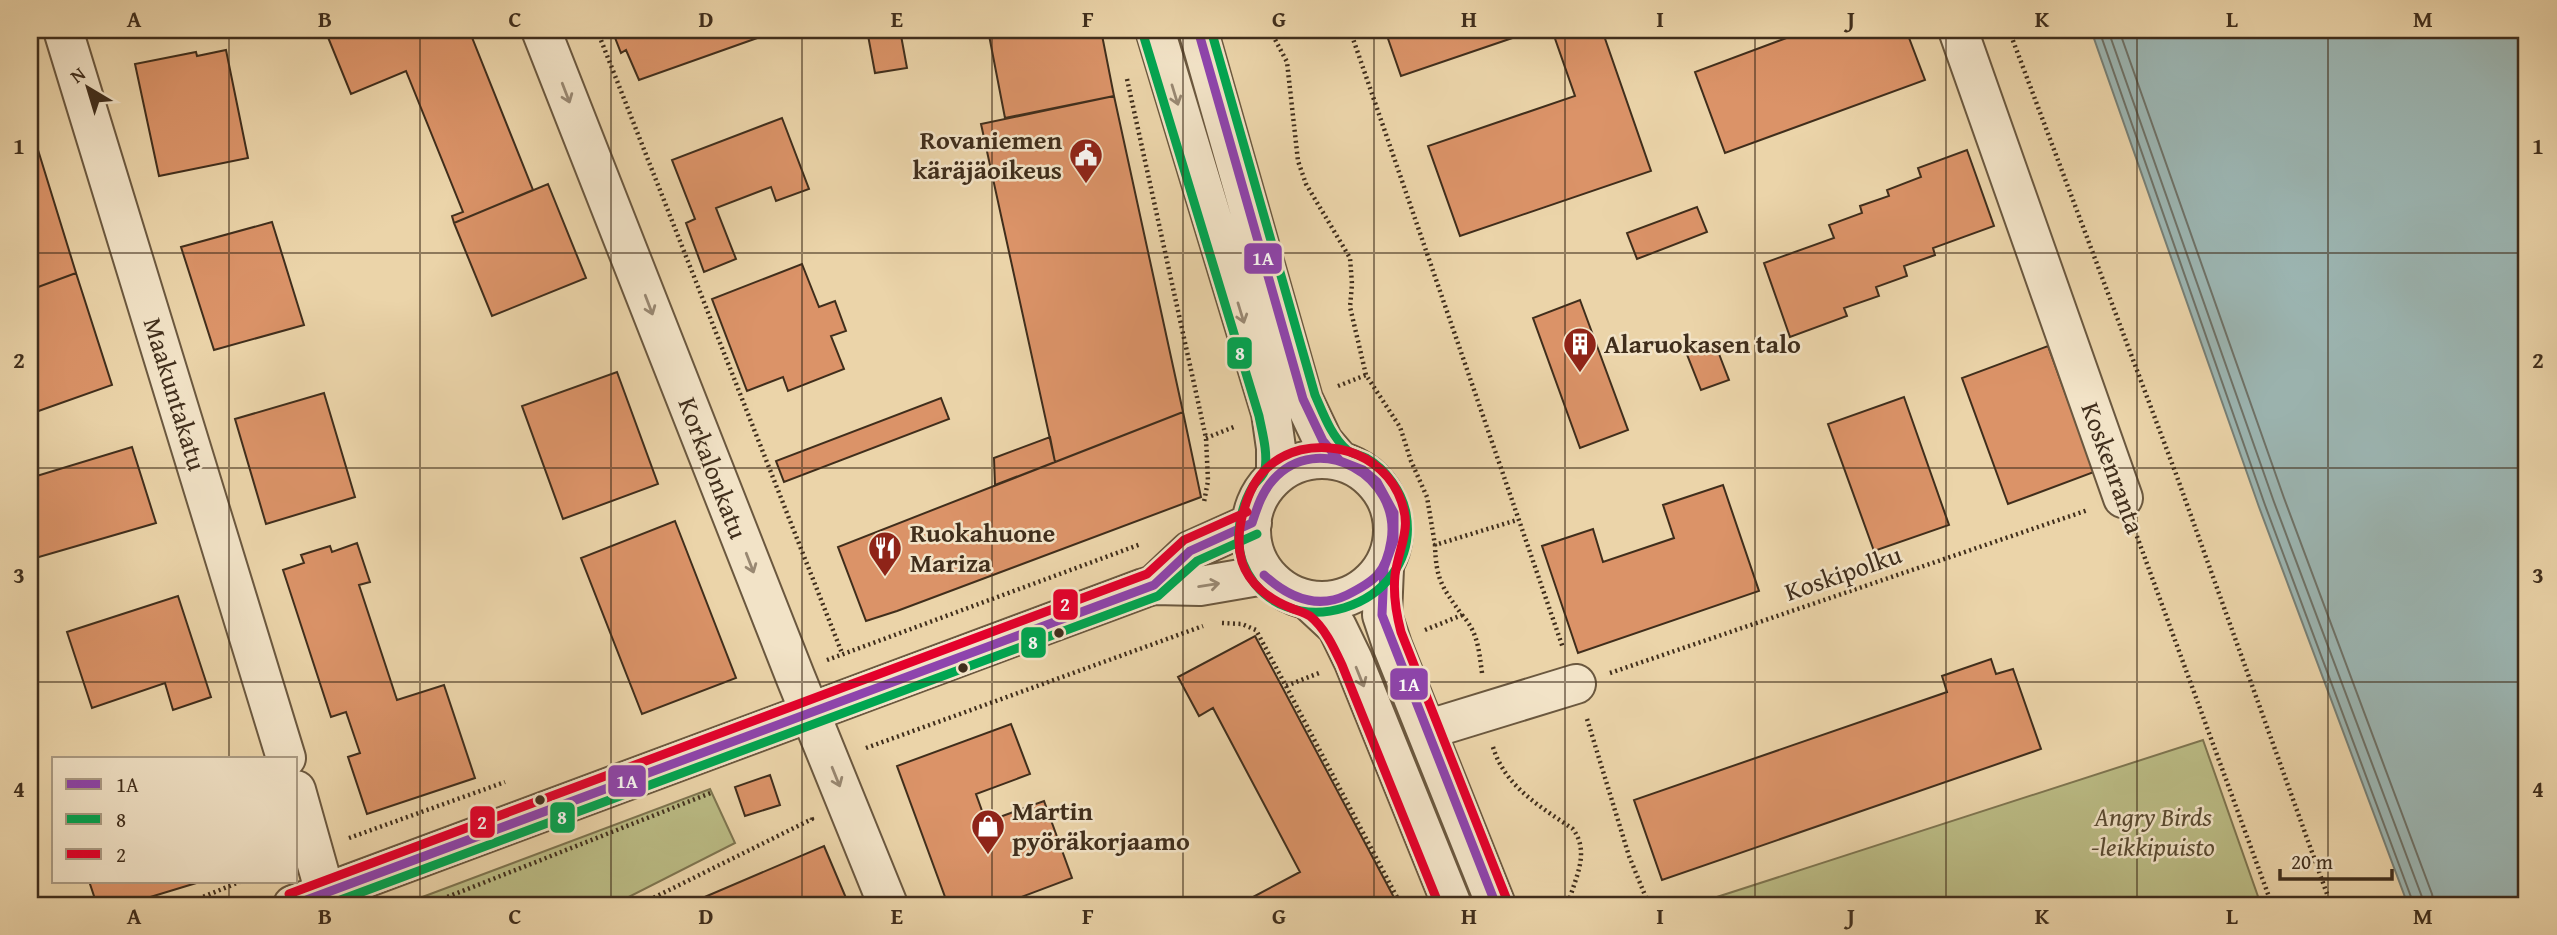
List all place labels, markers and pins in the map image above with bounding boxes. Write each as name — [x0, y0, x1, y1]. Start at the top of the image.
place label: Rovaniemen käräjäoikeus — [913, 120, 1063, 189]
public building icon: Rovaniemen käräjäoikeus — [1067, 136, 1105, 185]
place label: Alaruokasen talo — [1604, 324, 1801, 363]
building icon: Alaruokasen talo — [1561, 325, 1599, 374]
place label: Ruokahuone Mariza — [910, 513, 1055, 582]
restaurant icon: Ruokahuone Mariza — [866, 529, 904, 578]
unlabelled marker — [1052, 626, 1066, 640]
unlabelled marker — [956, 661, 970, 675]
place label: Martin pyöräkorjaamo — [1012, 791, 1190, 860]
unlabelled marker — [533, 793, 547, 807]
shop icon: Martin pyöräkorjaamo — [969, 807, 1007, 856]

